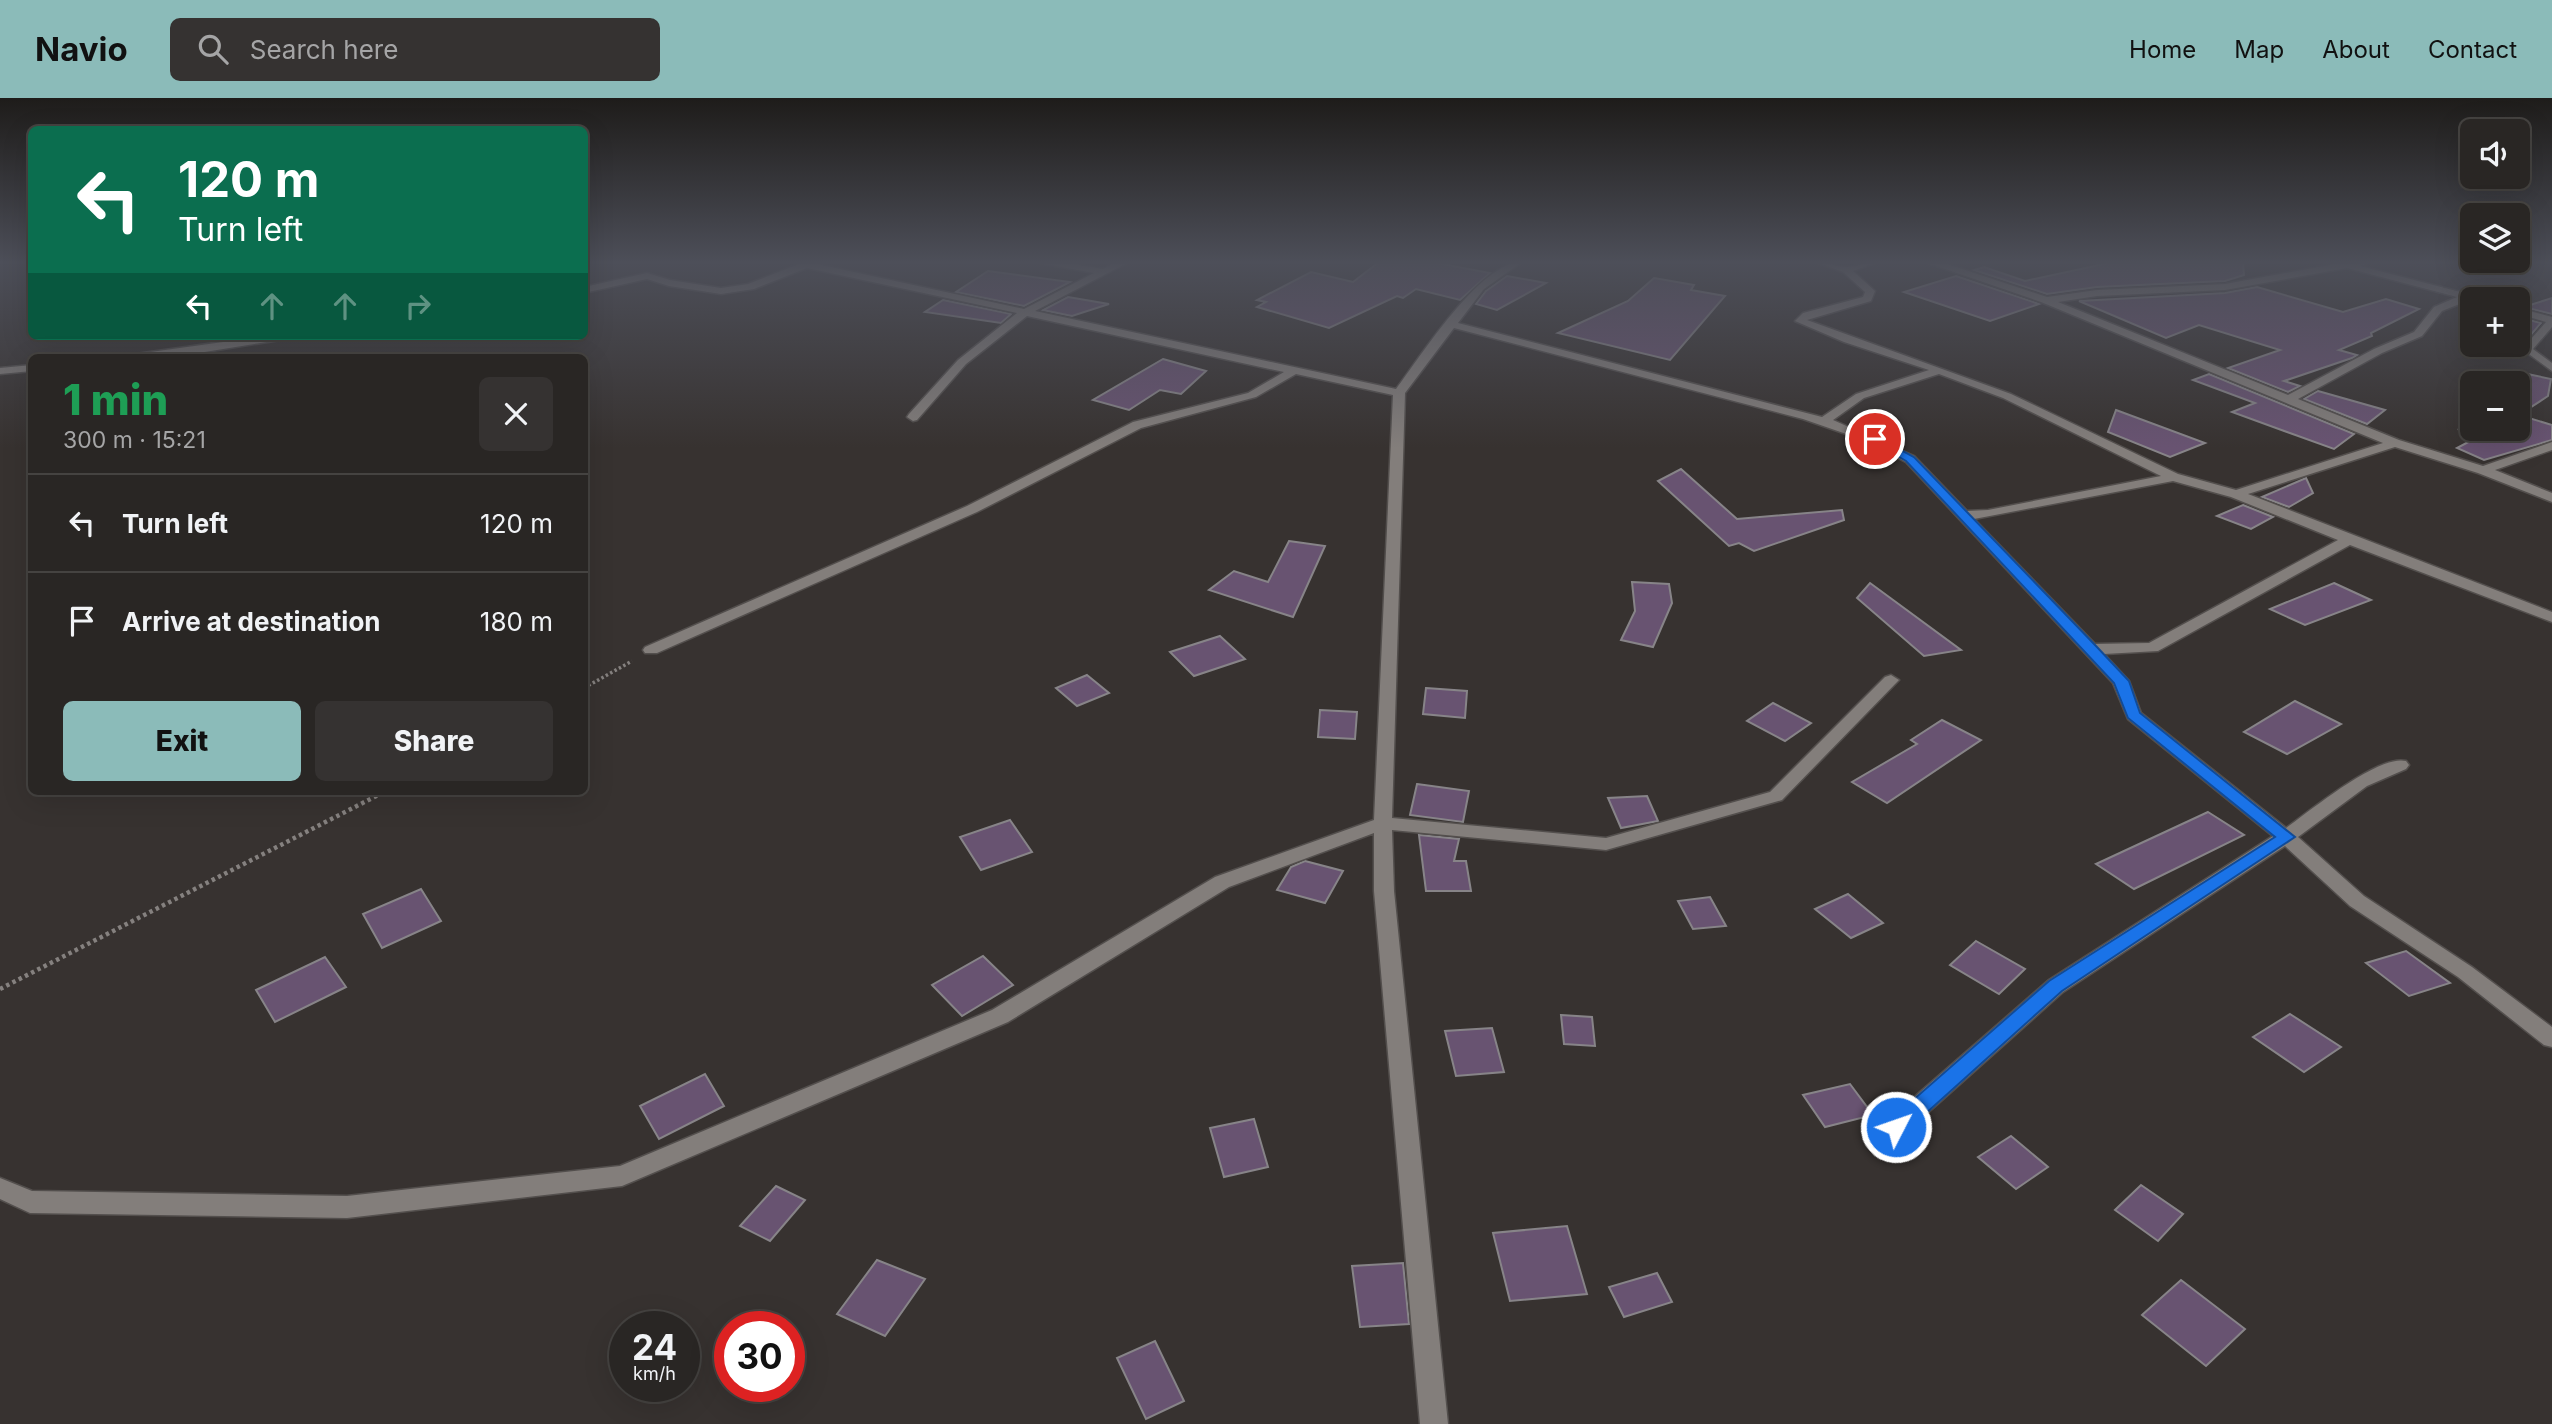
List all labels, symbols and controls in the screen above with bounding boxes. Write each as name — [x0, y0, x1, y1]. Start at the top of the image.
search box — [170, 18, 660, 81]
text: Navio — [35, 29, 128, 69]
icon: search — [194, 30, 232, 68]
text: Search here — [250, 34, 398, 65]
text: Home — [2129, 35, 2196, 64]
text: Map — [2234, 35, 2284, 64]
text: About — [2322, 35, 2390, 64]
text: Contact — [2428, 35, 2517, 64]
map controls — [2460, 119, 2530, 441]
button: sound — [2460, 119, 2530, 189]
text: 120 m — [178, 150, 319, 209]
icon: left — [63, 154, 154, 245]
button: layers — [2460, 203, 2530, 273]
text: Turn left — [178, 210, 303, 249]
icon: left — [180, 287, 218, 325]
icon: ahead — [253, 287, 291, 325]
icon: ahead — [326, 287, 364, 325]
icon: right — [399, 287, 437, 325]
button: + — [2460, 287, 2530, 357]
button: − — [2460, 371, 2530, 441]
text: 1 min — [63, 374, 168, 425]
button: close — [479, 377, 553, 451]
pin — [1845, 409, 1905, 469]
icon: arrive — [1856, 420, 1894, 458]
text: 300 m · 15:21 — [63, 426, 206, 454]
icon: left — [63, 504, 101, 542]
text: Turn left — [122, 508, 228, 539]
text: 120 m — [480, 508, 553, 539]
icon: arrive — [63, 602, 101, 640]
text: Arrive at destination — [122, 606, 381, 637]
text: 180 m — [480, 606, 553, 637]
button: Exit — [63, 701, 301, 781]
button: Share — [315, 701, 553, 781]
position arrow — [1859, 1090, 1933, 1164]
speed limit sign: 30 — [714, 1311, 805, 1402]
text: 24 — [632, 1326, 677, 1368]
text: km/h — [633, 1363, 676, 1384]

